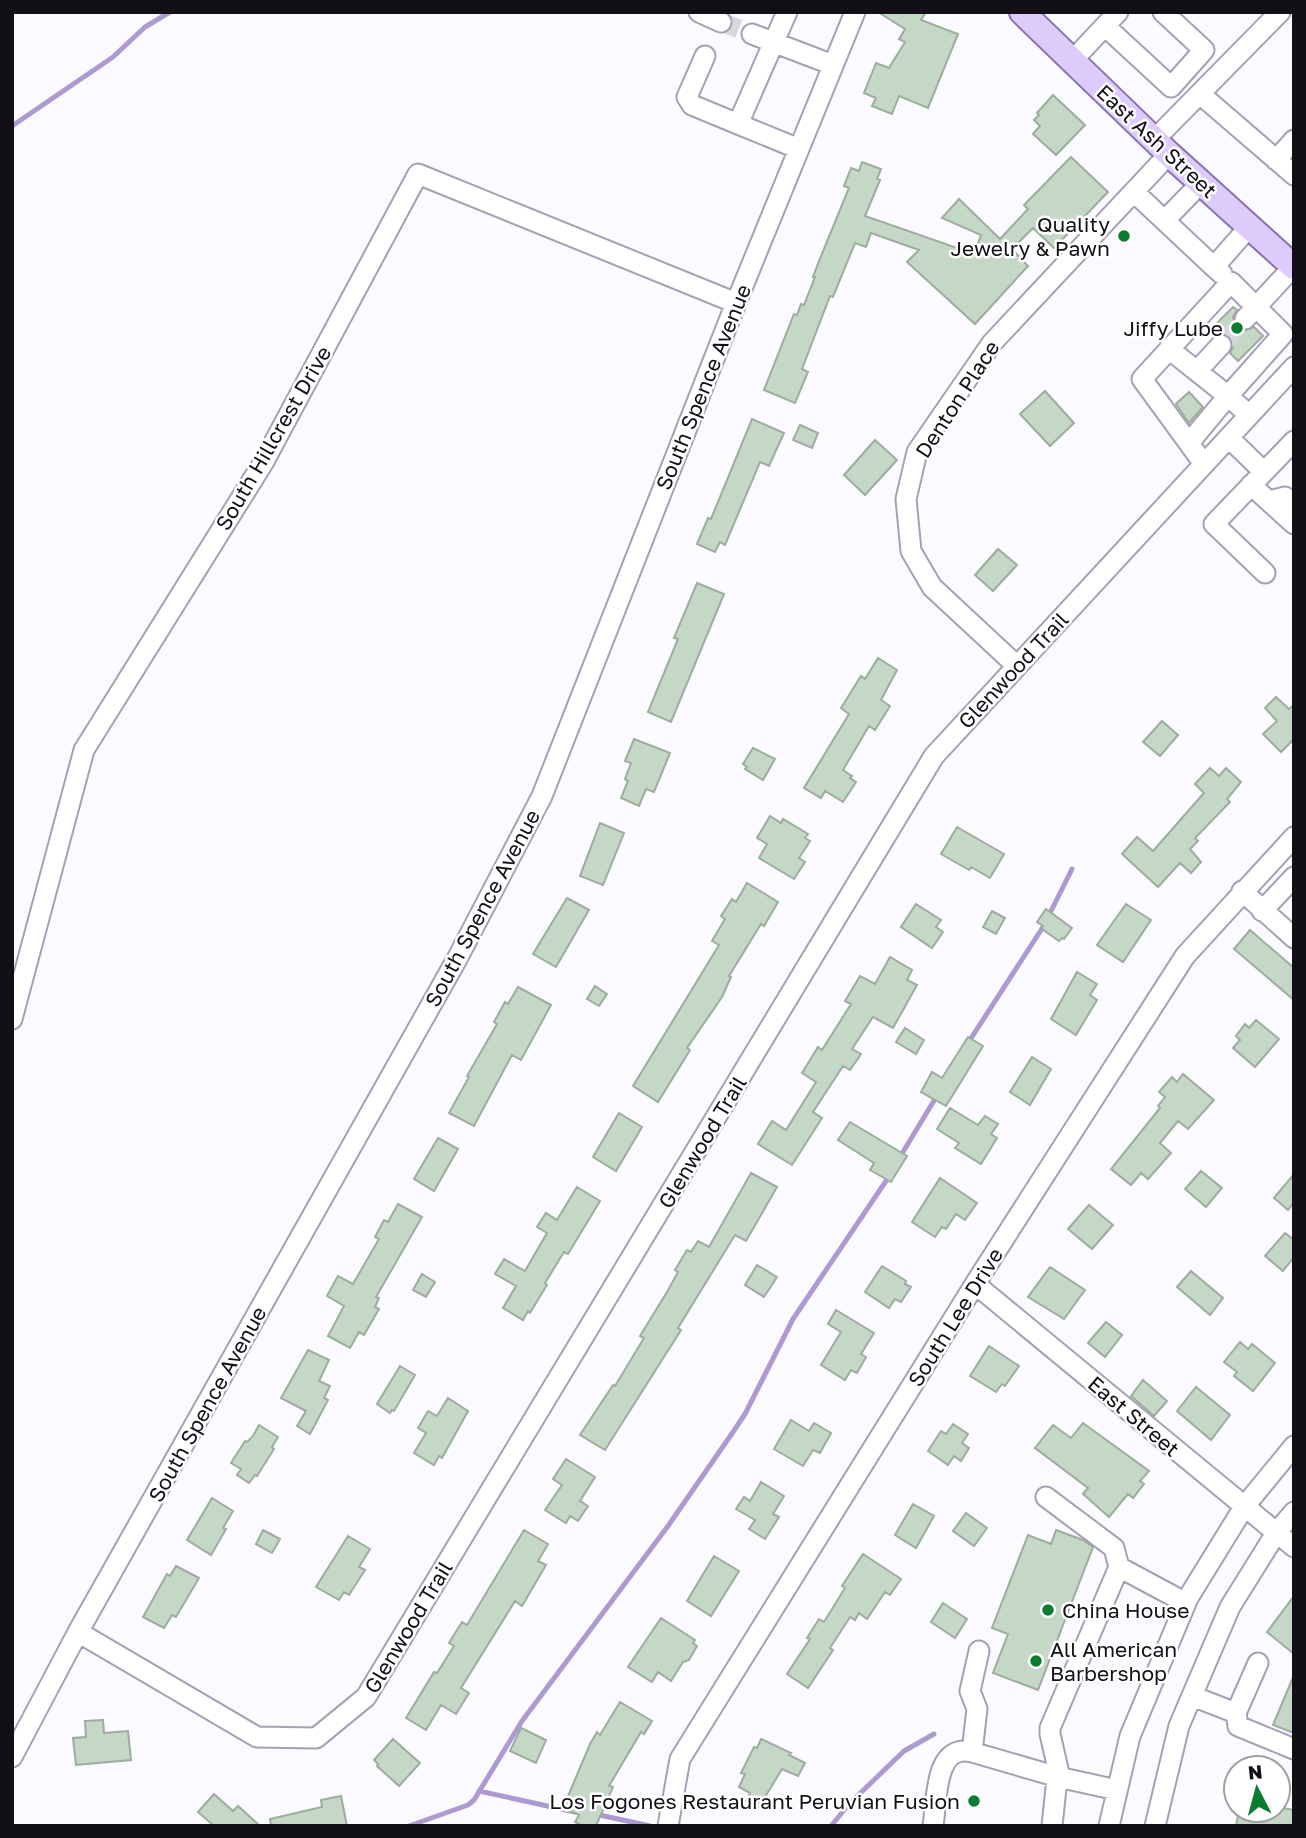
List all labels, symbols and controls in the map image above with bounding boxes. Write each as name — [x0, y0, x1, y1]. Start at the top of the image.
street label: East Ash Street — [1092, 79, 1222, 203]
place label: Quality Jewelry & Pawn — [950, 211, 1110, 261]
marker: Quality Jewelry & Pawn — [1116, 228, 1132, 244]
street label: South Spence Avenue — [650, 280, 756, 494]
place label: Jiffy Lube — [1123, 315, 1223, 341]
marker: Jiffy Lube — [1229, 320, 1245, 336]
street label: Denton Place — [909, 335, 1005, 463]
street label: South Hillcrest Drive — [210, 341, 336, 535]
street label: Glenwood Trail — [952, 606, 1074, 734]
street label: South Spence Avenue — [419, 805, 545, 1011]
street label: Glenwood Trail — [652, 1071, 752, 1213]
street label: South Lee Drive — [902, 1243, 1008, 1391]
street label: South Spence Avenue — [142, 1302, 272, 1506]
street label: East Street — [1083, 1370, 1185, 1462]
street label: Glenwood Trail — [358, 1556, 458, 1698]
place label: China House — [1062, 1597, 1189, 1623]
marker: China House — [1040, 1602, 1056, 1618]
place label: All American Barbershop — [1050, 1636, 1177, 1686]
marker: All American Barbershop — [1028, 1653, 1044, 1669]
north arrow — [1222, 1754, 1292, 1824]
text: N — [1247, 1759, 1264, 1784]
place label: Los Fogones Restaurant Peruvian Fusion — [549, 1788, 960, 1814]
marker: Los Fogones Restaurant Peruvian Fusion — [966, 1793, 982, 1809]

